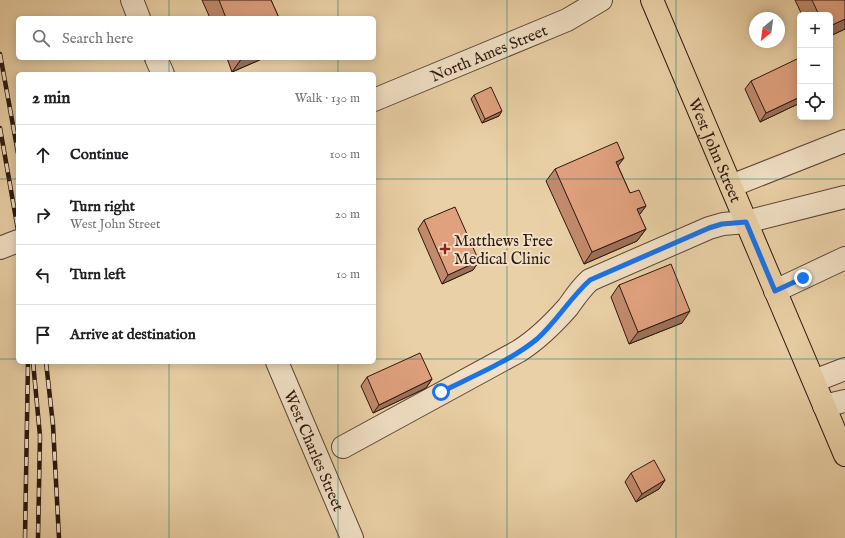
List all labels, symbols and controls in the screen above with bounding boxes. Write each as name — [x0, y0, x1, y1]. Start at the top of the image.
north arrow — [749, 12, 785, 48]
map controls — [797, 12, 833, 120]
button: + — [797, 12, 833, 48]
search box — [16, 16, 376, 60]
street label: North Ames Street — [428, 21, 551, 87]
icon: search — [30, 27, 52, 49]
text: Search here — [62, 29, 133, 48]
button: − — [797, 48, 833, 84]
button: locate — [797, 84, 833, 120]
text: 2 min — [32, 88, 70, 109]
text: Walk · 130 m — [295, 90, 360, 107]
street label: West John Street — [683, 96, 745, 206]
icon: ahead — [32, 144, 54, 166]
text: Continue — [70, 145, 128, 164]
text: 100 m — [330, 146, 360, 163]
text: Turn right — [70, 197, 135, 216]
icon: right — [32, 204, 54, 226]
text: 20 m — [335, 206, 360, 223]
text: West John Street — [70, 216, 160, 233]
place label: Matthews Free Medical Clinic — [454, 232, 553, 270]
marker: Matthews Free Medical Clinic — [439, 243, 451, 255]
icon: left — [32, 264, 54, 286]
text: Turn left — [70, 265, 126, 284]
text: 10 m — [336, 266, 360, 283]
route end — [794, 269, 812, 287]
icon: arrive — [32, 324, 54, 346]
text: Arrive at destination — [70, 325, 196, 344]
route start — [432, 383, 450, 401]
street label: West Charles Street — [278, 388, 348, 515]

